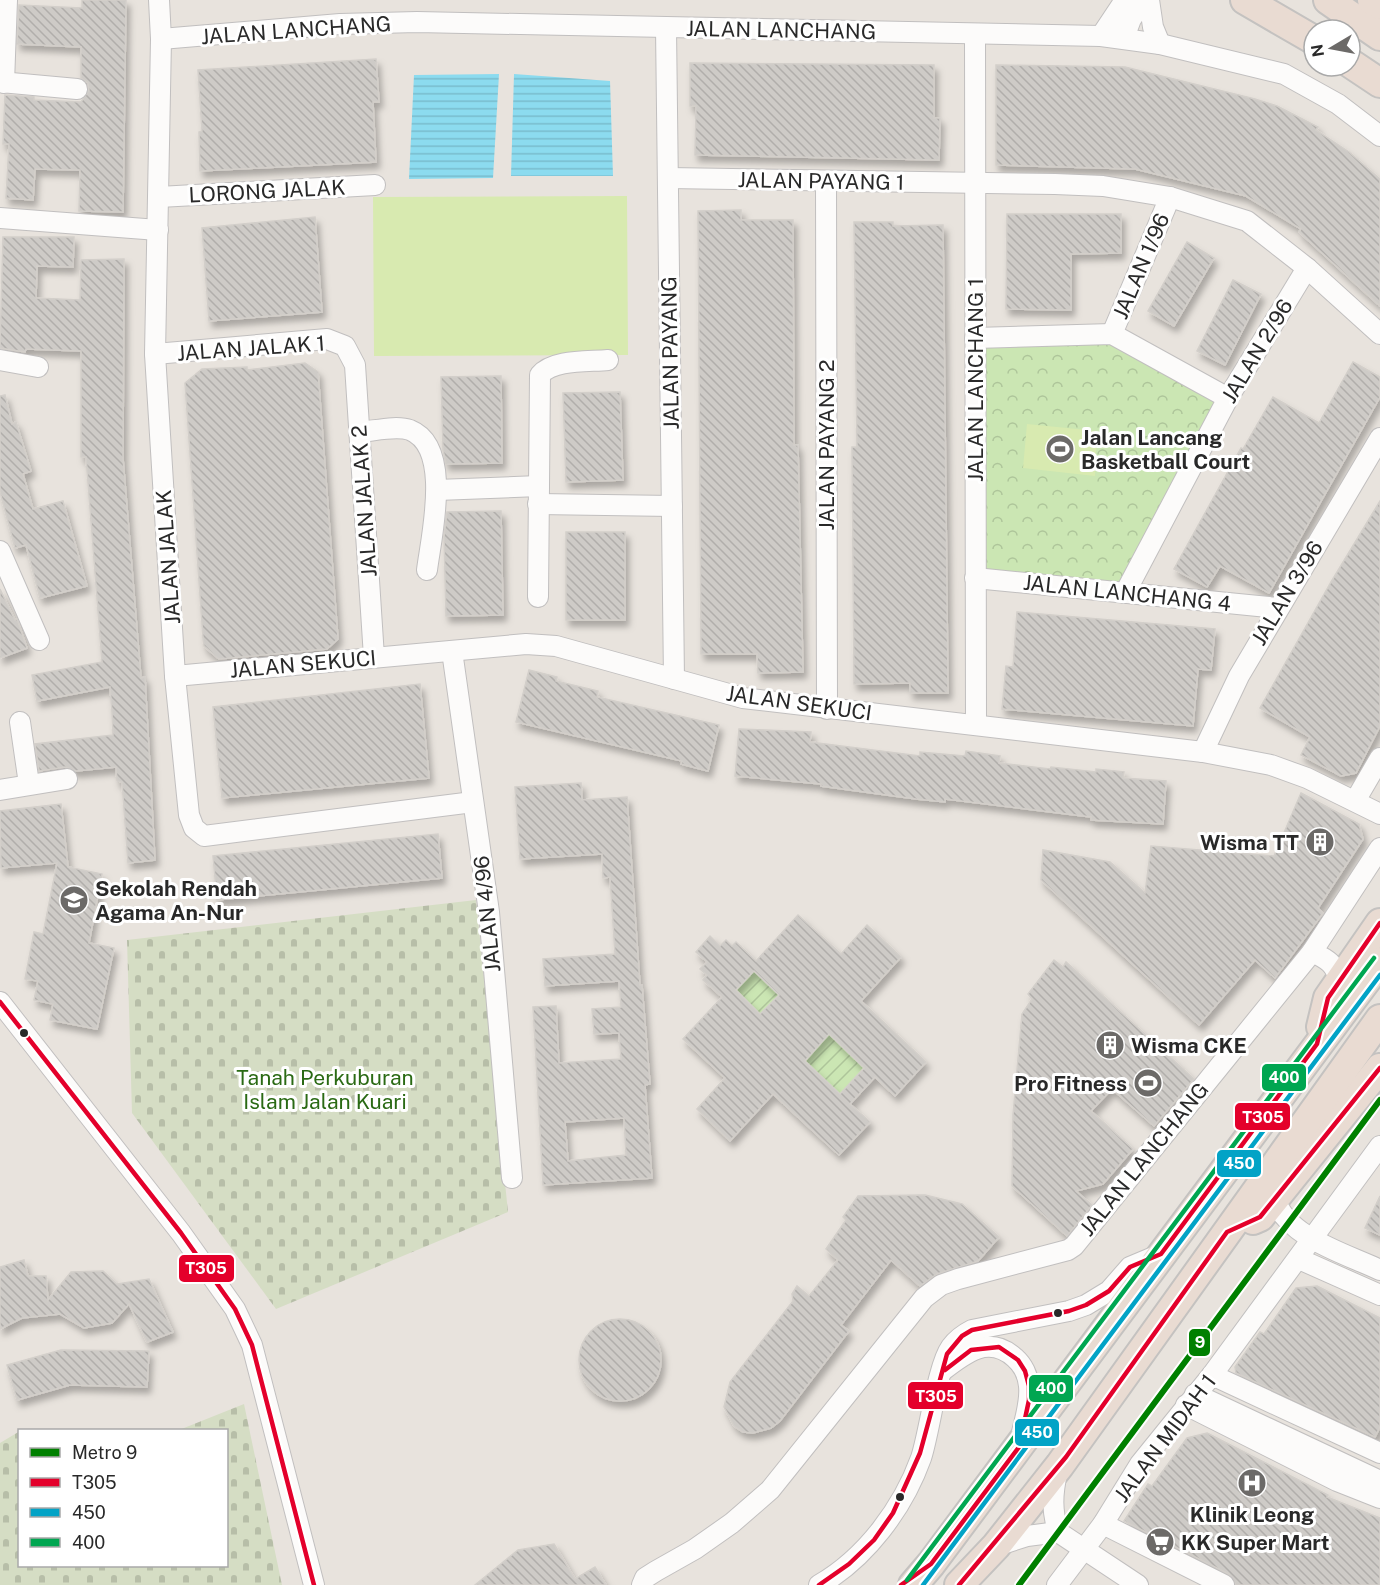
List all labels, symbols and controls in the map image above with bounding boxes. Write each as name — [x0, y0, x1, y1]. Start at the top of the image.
street label: JALAN LANCHANG — [200, 11, 392, 49]
street label: JALAN LANCHANG — [686, 16, 876, 44]
north arrow — [1302, 18, 1362, 78]
text: N — [1307, 43, 1328, 58]
street label: JALAN PAYANG 1 — [737, 167, 905, 195]
street label: LORONG JALAK — [188, 174, 346, 208]
street label: JALAN 1/96 — [1107, 209, 1175, 323]
street label: JALAN PAYANG — [656, 276, 684, 430]
street label: JALAN LANCHANG 1 — [963, 278, 988, 482]
street label: JALAN 2/96 — [1216, 295, 1298, 407]
street label: JALAN JALAK 1 — [176, 330, 326, 366]
street label: JALAN PAYANG 2 — [814, 360, 839, 530]
street label: JALAN JALAK 2 — [346, 424, 382, 578]
place label: Jalan Lancang Basketball Court — [1081, 425, 1250, 474]
sports icon: Jalan Lancang Basketball Court — [1044, 433, 1076, 465]
street label: JALAN JALAK — [151, 489, 185, 625]
street label: JALAN 3/96 — [1246, 536, 1328, 650]
street label: JALAN LANCHANG 4 — [1022, 570, 1232, 616]
street label: JALAN SEKUCI — [229, 645, 377, 683]
street label: JALAN SEKUCI — [725, 680, 873, 726]
building icon: Wisma TT — [1304, 826, 1336, 858]
place label: Wisma TT — [1200, 830, 1299, 855]
street label: JALAN 4/96 — [468, 854, 506, 974]
place label: Sekolah Rendah Agama An-Nur — [95, 876, 257, 925]
school or university icon: Sekolah Rendah Agama An-Nur — [58, 884, 90, 916]
unlabelled marker — [18, 1027, 30, 1039]
building icon: Wisma CKE — [1094, 1029, 1126, 1061]
place label: Wisma CKE — [1131, 1033, 1247, 1058]
line badge: 400 — [1261, 1063, 1307, 1092]
park label: Tanah Perkuburan Islam Jalan Kuari — [236, 1065, 414, 1114]
sports icon: Pro Fitness — [1132, 1067, 1164, 1099]
text: 400 — [1268, 1068, 1300, 1087]
place label: Pro Fitness — [1014, 1071, 1127, 1096]
street label: JALAN LANCHANG — [1074, 1077, 1214, 1241]
line badge: T305 — [1234, 1102, 1291, 1131]
text: T305 — [1242, 1108, 1284, 1127]
line badge: 450 — [1216, 1149, 1262, 1178]
text: 450 — [1223, 1154, 1255, 1173]
line badge: T305 — [178, 1254, 235, 1283]
text: T305 — [185, 1259, 227, 1278]
unlabelled marker — [1052, 1307, 1064, 1319]
line badge: 9 — [1188, 1328, 1211, 1357]
text: 9 — [1195, 1333, 1205, 1352]
street label: JALAN MIDAH 1 — [1109, 1369, 1221, 1507]
line badge: 400 — [1028, 1374, 1074, 1403]
text: 400 — [1035, 1379, 1067, 1398]
line badge: T305 — [907, 1381, 964, 1410]
text: T305 — [915, 1387, 957, 1406]
line badge: 450 — [1014, 1418, 1060, 1447]
text: 450 — [1021, 1423, 1053, 1442]
legend — [18, 1429, 228, 1567]
text: Metro 9 — [72, 1442, 137, 1463]
hospital icon: Klinik Leong — [1236, 1467, 1268, 1499]
text: T305 — [72, 1472, 116, 1493]
unlabelled marker — [894, 1491, 906, 1503]
text: 450 — [72, 1502, 106, 1523]
place label: Klinik Leong — [1190, 1502, 1314, 1527]
supermarket icon: KK Super Mart — [1144, 1526, 1176, 1558]
place label: KK Super Mart — [1181, 1530, 1330, 1555]
text: 400 — [72, 1532, 105, 1553]

